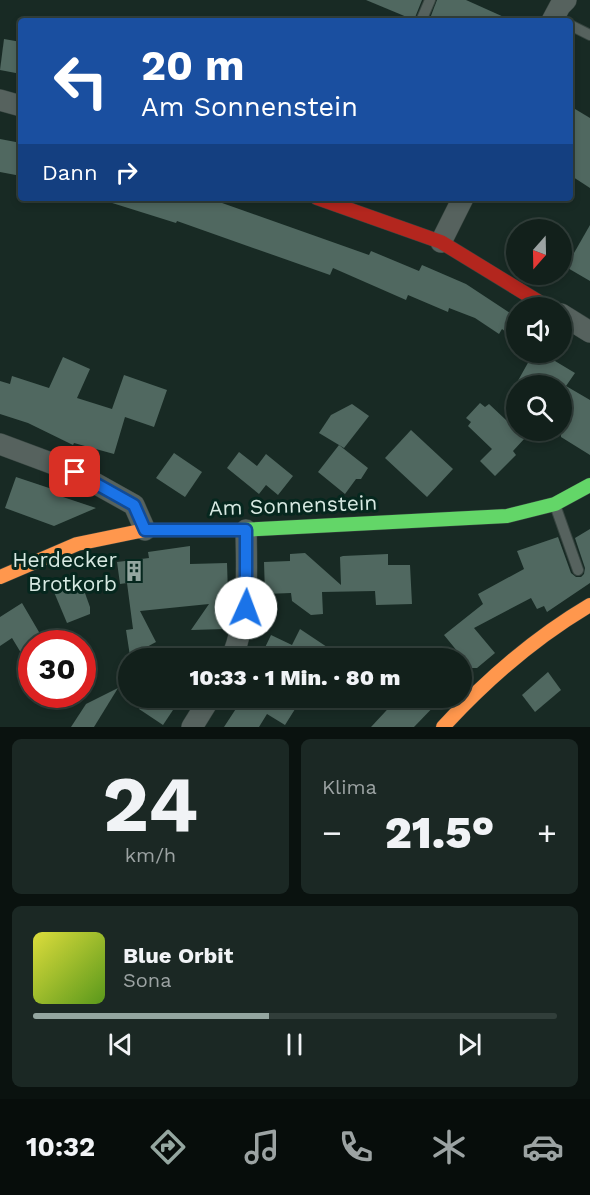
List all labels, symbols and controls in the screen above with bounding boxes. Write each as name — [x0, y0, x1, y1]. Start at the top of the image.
text: 20 m — [141, 41, 245, 90]
icon: left — [42, 42, 120, 120]
text: Am Sonnenstein — [141, 91, 358, 123]
icon: right — [110, 156, 143, 189]
text: Dann — [42, 160, 98, 185]
north arrow — [506, 219, 572, 285]
map controls — [506, 219, 572, 441]
button: sound — [506, 297, 572, 363]
button: search — [506, 375, 572, 441]
pin — [49, 446, 100, 497]
icon: arrive — [58, 455, 91, 488]
street label: Am Sonnenstein — [208, 490, 378, 520]
place label: Herdecker Brotkorb — [12, 547, 117, 596]
building icon: Herdecker Brotkorb — [122, 559, 146, 583]
position arrow — [214, 576, 278, 640]
speed limit sign: 30 — [18, 630, 96, 708]
text: 10:33 · 1 Min. · 80 m — [190, 665, 400, 690]
text: 24 — [103, 758, 198, 850]
text: Klima — [322, 775, 377, 799]
text: 21.5° — [385, 806, 494, 859]
text: − — [322, 813, 342, 852]
text: + — [537, 813, 557, 852]
text: km/h — [125, 843, 176, 867]
text: Blue Orbit — [123, 943, 233, 968]
text: Sona — [123, 968, 172, 992]
icon: previous — [104, 1028, 137, 1061]
icon: pause — [278, 1028, 311, 1061]
icon: next — [453, 1028, 486, 1061]
icon: directions — [147, 1126, 189, 1168]
icon: music — [241, 1126, 283, 1168]
icon: phone — [335, 1126, 377, 1168]
icon: climate — [428, 1126, 470, 1168]
icon: car — [522, 1126, 564, 1168]
text: 10:32 — [26, 1131, 95, 1163]

